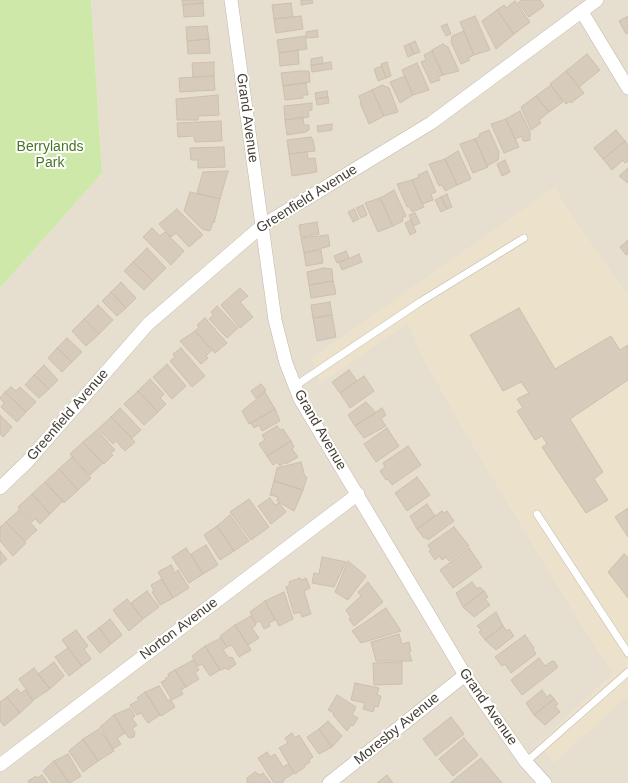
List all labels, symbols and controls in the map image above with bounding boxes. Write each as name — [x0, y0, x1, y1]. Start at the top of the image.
street label: Grand Avenue — [232, 72, 262, 164]
park label: Berrylands Park — [17, 139, 83, 172]
street label: Greenfield Avenue — [253, 161, 361, 237]
street label: Greenfield Avenue — [24, 366, 112, 464]
street label: Grand Avenue — [290, 387, 350, 473]
street label: Norton Avenue — [137, 594, 221, 664]
street label: Grand Avenue — [455, 665, 521, 749]
street label: Moresby Avenue — [351, 689, 443, 769]

